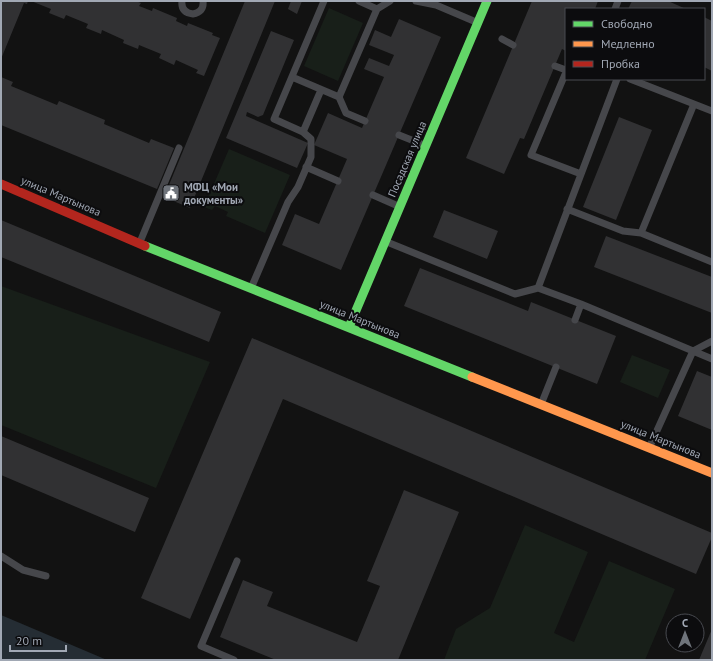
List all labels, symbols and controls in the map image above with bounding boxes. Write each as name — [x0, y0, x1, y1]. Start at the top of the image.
legend — [565, 8, 705, 80]
text: Свободно — [601, 16, 652, 31]
text: Медленно — [601, 36, 655, 51]
text: Пробка — [601, 56, 640, 71]
street label: Посадская улица — [385, 119, 429, 199]
street label: улица Мартынова — [19, 173, 103, 219]
place label: МФЦ «Мои документы» — [183, 180, 244, 207]
public building icon: МФЦ «Мои документы» — [161, 183, 181, 203]
street label: улица Мартынова — [318, 297, 402, 341]
street label: улица Мартынова — [619, 417, 703, 461]
north arrow — [665, 613, 705, 653]
text: С — [682, 616, 688, 630]
scale bar — [10, 627, 66, 653]
text: 20 m — [16, 633, 42, 648]

